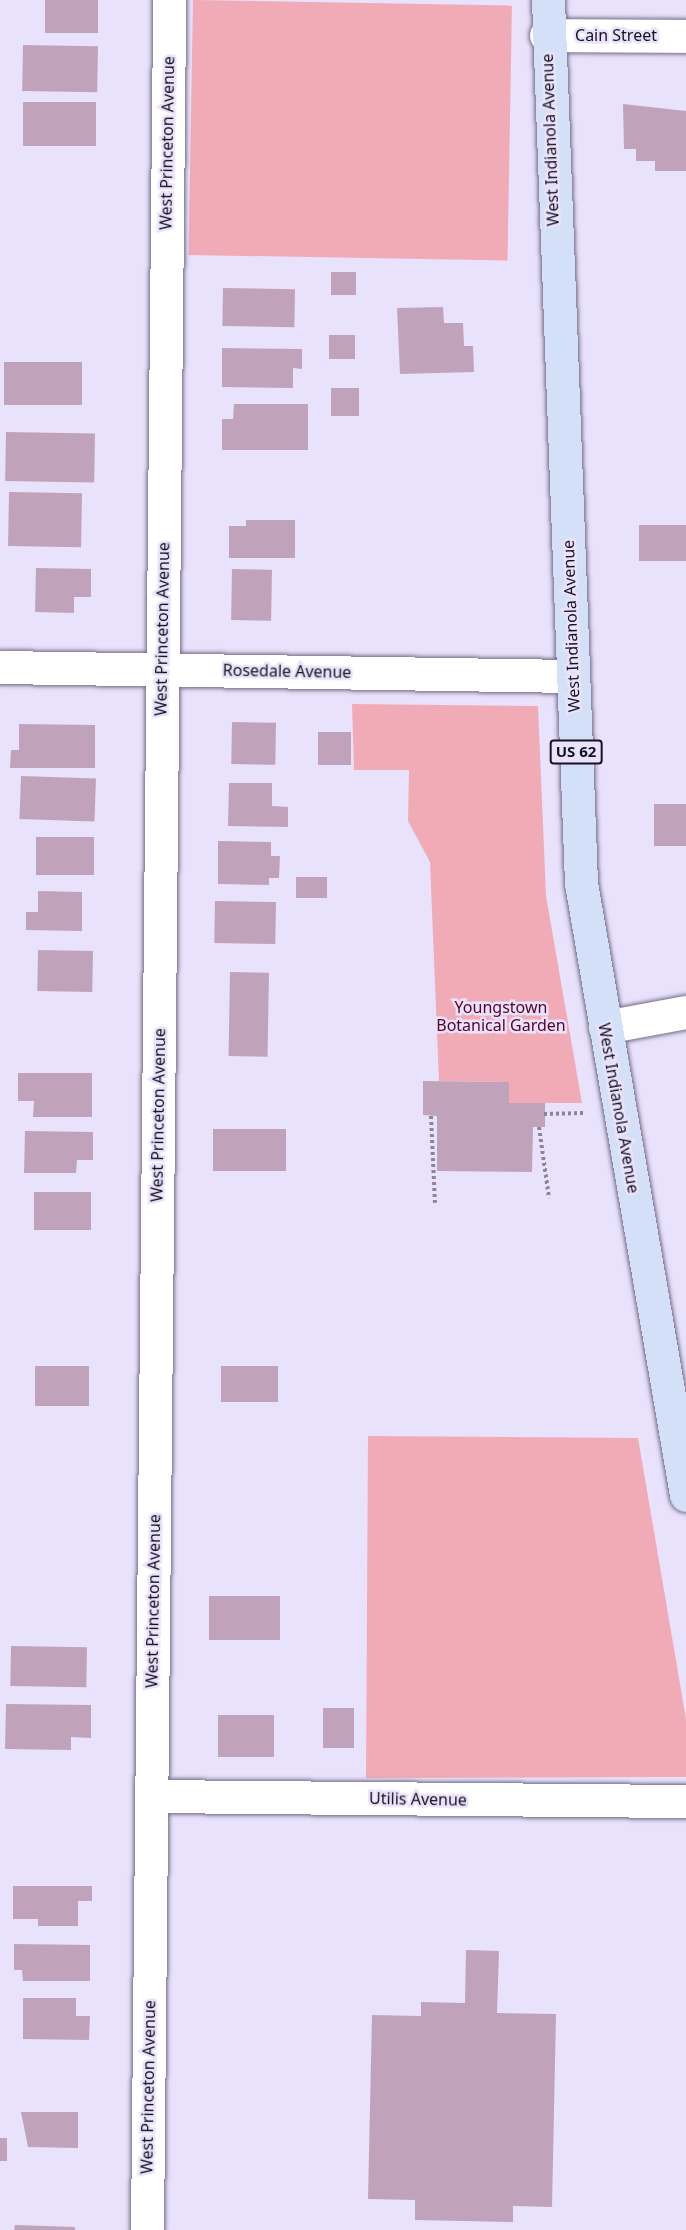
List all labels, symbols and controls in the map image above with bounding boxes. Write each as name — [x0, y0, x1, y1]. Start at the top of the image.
street label: Cain Street — [575, 25, 657, 45]
street label: West Indianola Avenue — [537, 53, 563, 227]
street label: West Princeton Avenue — [156, 56, 178, 230]
street label: West Indianola Avenue — [558, 539, 584, 713]
street label: West Princeton Avenue — [151, 542, 173, 716]
street label: Rosedale Avenue — [223, 660, 351, 682]
road number: US 62 — [549, 740, 603, 764]
park label: Youngstown Botanical Garden — [436, 997, 566, 1035]
street label: West Indianola Avenue — [595, 1021, 643, 1195]
street label: West Princeton Avenue — [147, 1028, 169, 1202]
street label: West Princeton Avenue — [142, 1514, 164, 1688]
street label: Utilis Avenue — [369, 1789, 467, 1809]
street label: West Princeton Avenue — [137, 2000, 159, 2174]

